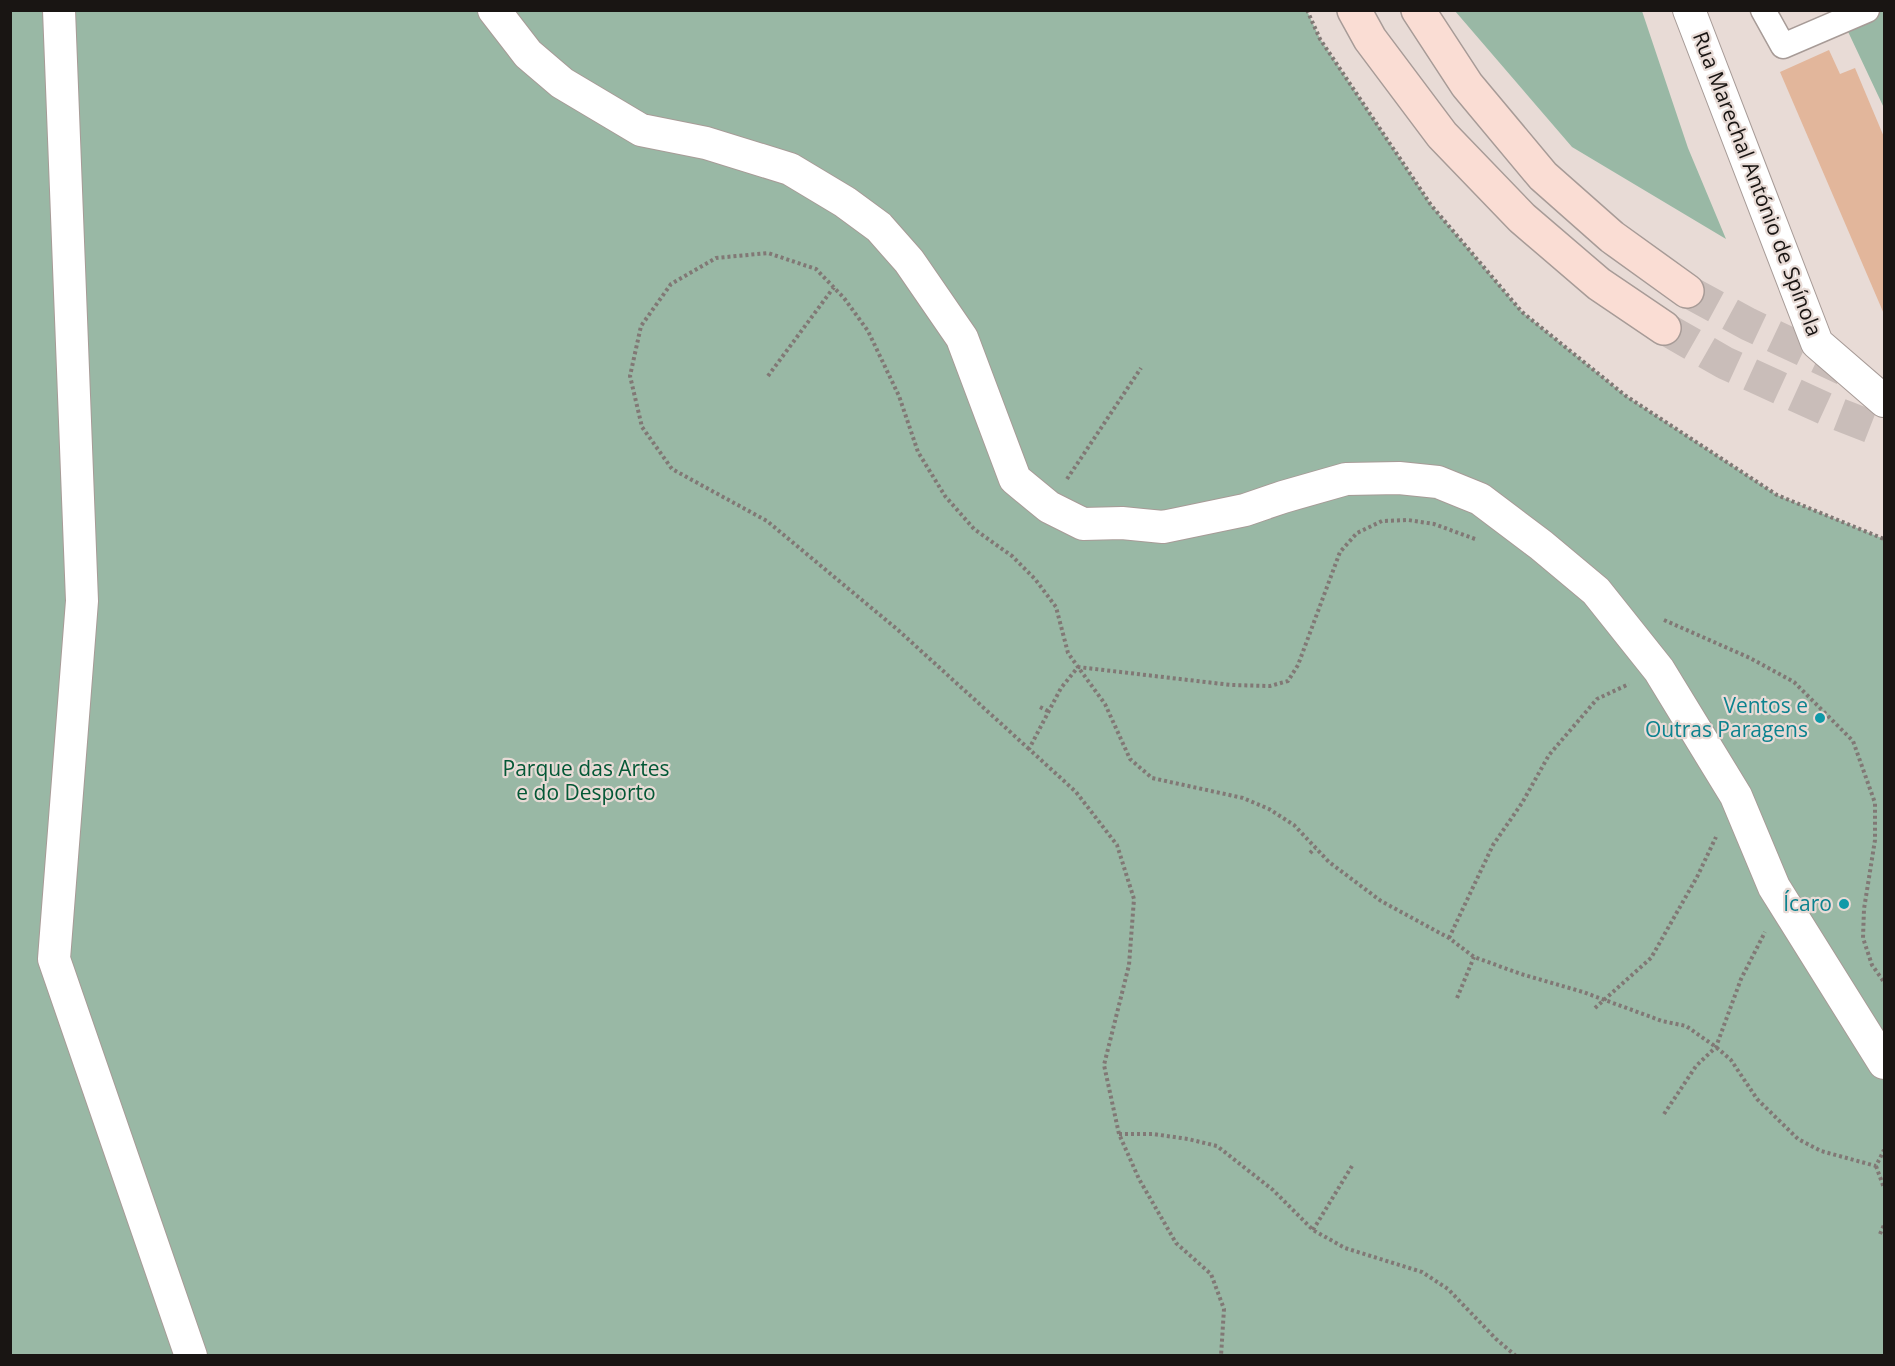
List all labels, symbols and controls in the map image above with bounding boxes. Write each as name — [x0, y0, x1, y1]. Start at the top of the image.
street label: Rua Marechal António de Spínola — [1687, 27, 1829, 340]
place label: Ventos e Outras Paragens — [1645, 691, 1808, 743]
marker: Ventos e Outras Paragens — [1813, 711, 1827, 725]
park label: Parque das Artes e do Desporto — [503, 754, 670, 806]
place label: Ícaro — [1783, 889, 1832, 917]
marker: Ícaro — [1837, 897, 1851, 911]

